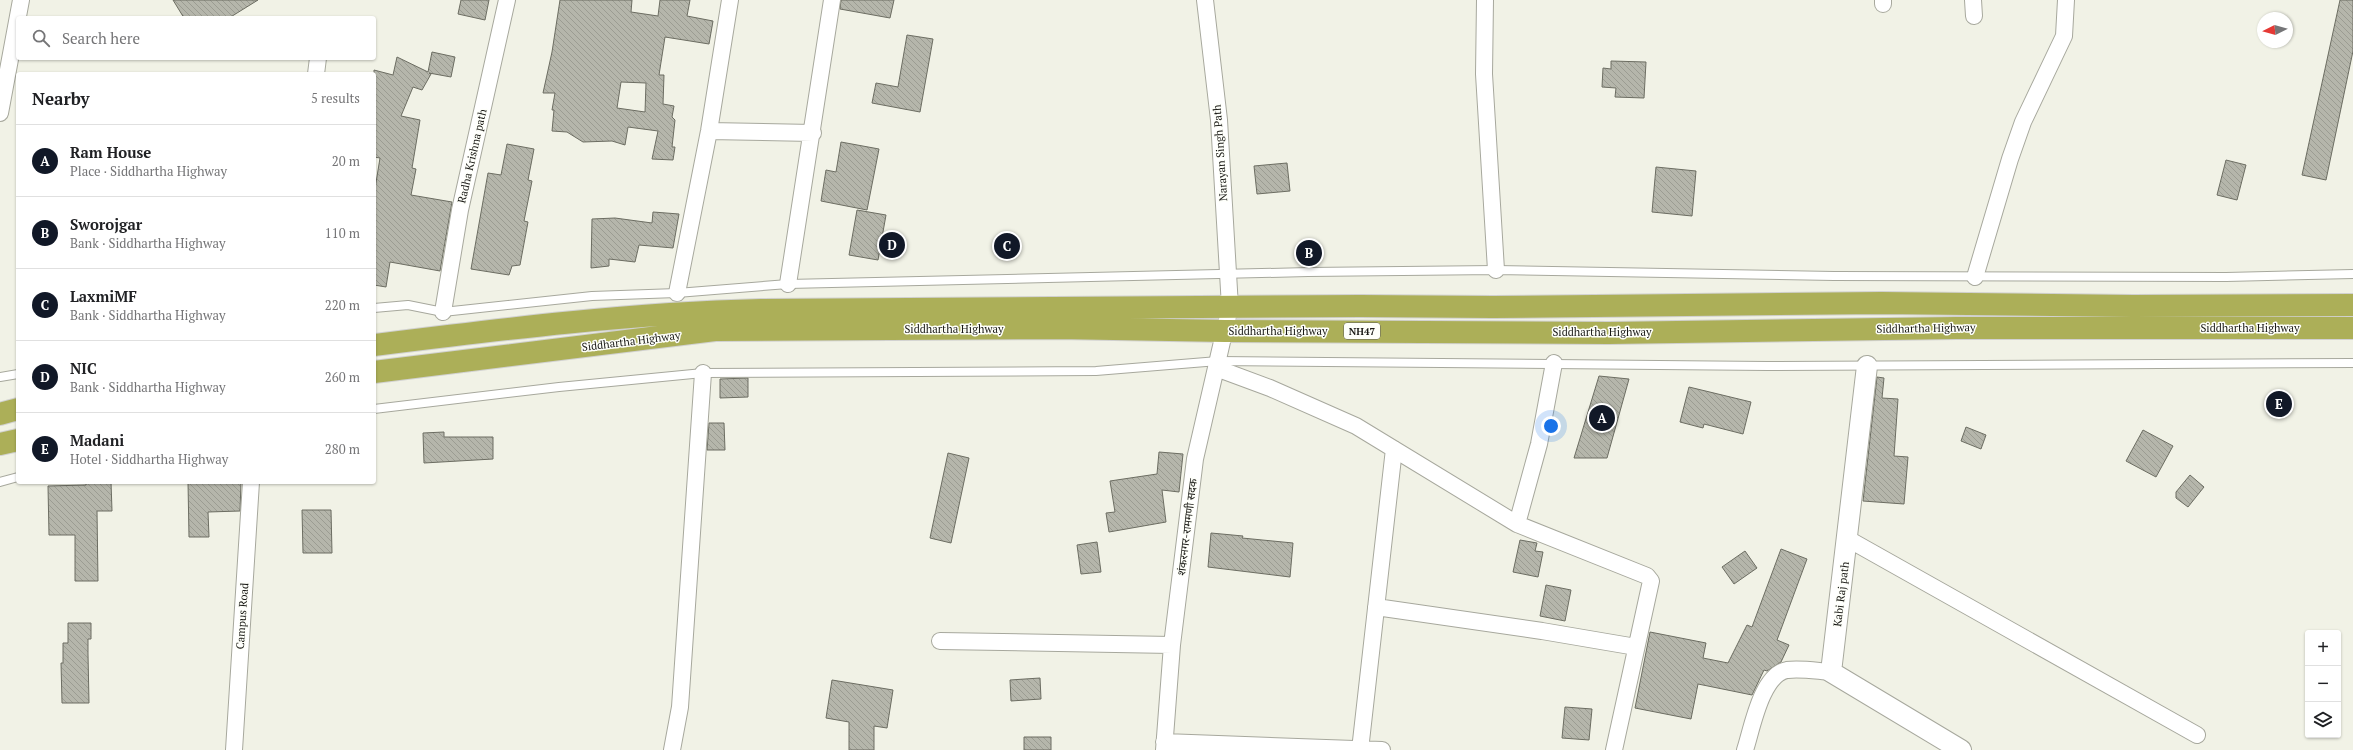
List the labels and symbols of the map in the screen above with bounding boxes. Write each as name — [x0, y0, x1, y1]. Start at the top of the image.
north arrow — [2257, 12, 2293, 48]
street label: Narayan Singh Path — [1210, 104, 1230, 202]
street label: Radha Krishna path — [454, 107, 490, 204]
pin: D — [879, 230, 905, 260]
pin: C — [994, 231, 1020, 261]
pin: B — [1296, 238, 1322, 268]
street label: Siddhartha Highway — [1876, 320, 1976, 336]
street label: Siddhartha Highway — [2200, 321, 2300, 335]
street label: Siddhartha Highway — [904, 322, 1004, 336]
road number: NH47 — [1344, 323, 1380, 339]
street label: Siddhartha Highway — [1228, 324, 1328, 338]
street label: Siddhartha Highway — [1552, 325, 1652, 339]
street label: Siddhartha Highway — [581, 328, 681, 354]
pin: E — [2266, 389, 2292, 419]
pin: A — [1589, 403, 1615, 433]
your location — [1541, 416, 1561, 436]
street label: शंकरनगर-राममणी सदक — [1174, 477, 1200, 576]
street label: Kabi Raj path — [1830, 560, 1852, 627]
street label: Campus Road — [233, 582, 251, 650]

